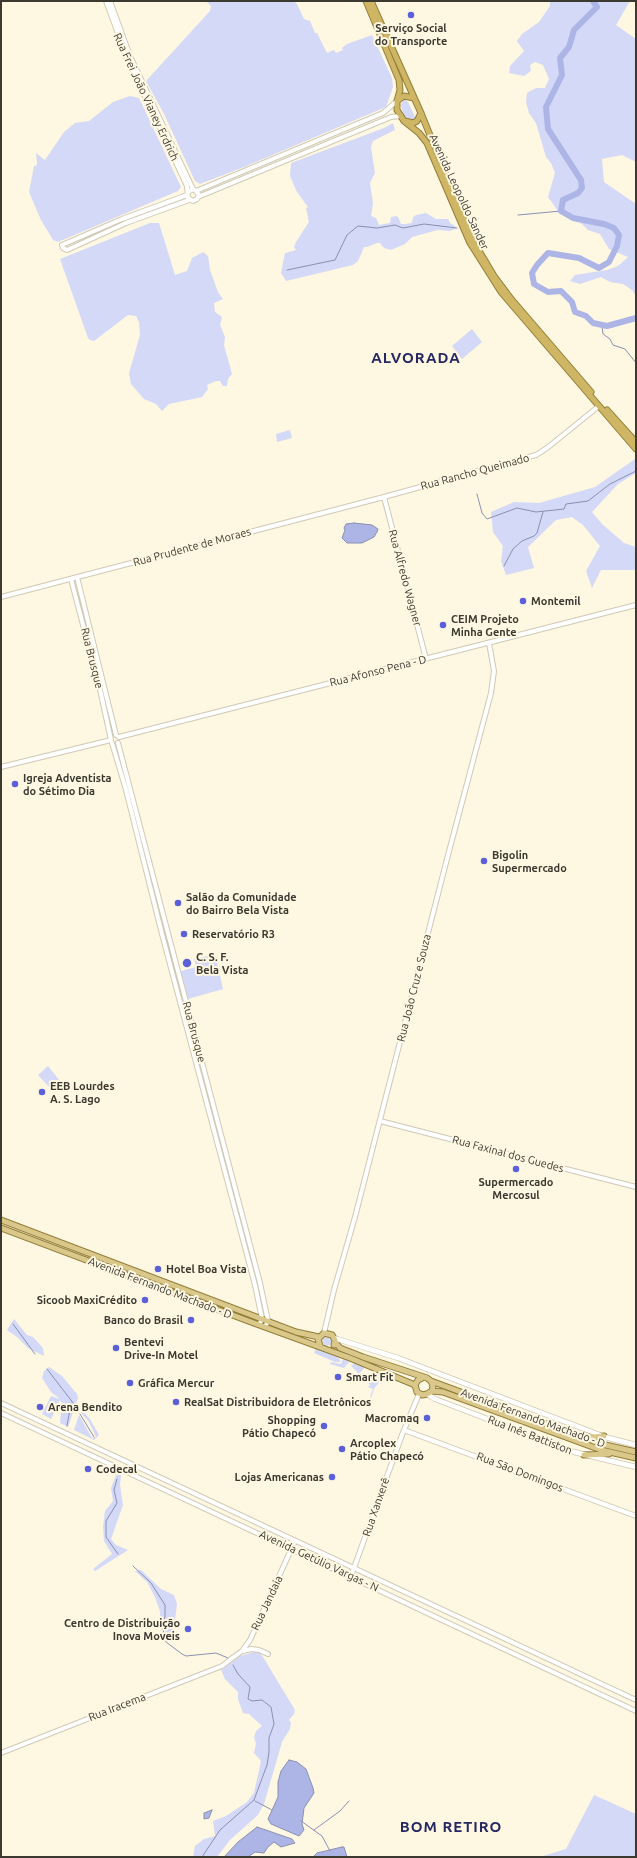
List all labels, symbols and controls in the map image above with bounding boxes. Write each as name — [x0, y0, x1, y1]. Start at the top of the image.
marker: Serviço Social do Transporte — [406, 10, 416, 20]
place label: Serviço Social do Transporte — [375, 21, 447, 47]
street label: Rua Frei João Vianey Erdrich — [111, 31, 181, 163]
street label: Avenida Leopoldo Sander — [426, 132, 492, 252]
district label: ALVORADA — [371, 349, 461, 367]
street label: Rua Rancho Queimado — [419, 451, 531, 493]
street label: Rua Prudente de Moraes — [132, 525, 252, 569]
street label: Rua Alfredo Wagner — [386, 528, 424, 628]
place label: Montemil — [531, 594, 581, 608]
marker: Montemil — [518, 596, 528, 606]
place label: CEIM Projeto Minha Gente — [451, 612, 519, 638]
marker: CEIM Projeto Minha Gente — [438, 620, 448, 630]
street label: Rua Brusque — [78, 626, 106, 690]
street label: Rua Afonso Pena - D — [328, 653, 428, 689]
place label: Igreja Adventista do Sétimo Dia — [23, 771, 111, 797]
marker: Igreja Adventista do Sétimo Dia — [10, 779, 20, 789]
place label: Bigolin Supermercado — [492, 848, 567, 874]
marker: Bigolin Supermercado — [479, 856, 489, 866]
place label: Salão da Comunidade do Bairro Bela Vista — [186, 890, 297, 916]
marker: Salão da Comunidade do Bairro Bela Vista — [173, 898, 183, 908]
place label: Reservatório R3 — [192, 927, 275, 941]
marker: Reservatório R3 — [179, 929, 189, 939]
street label: Rua João Cruz e Souza — [394, 933, 434, 1043]
place label: C. S. F. Bela Vista — [196, 950, 249, 976]
marker: C. S. F. Bela Vista — [181, 957, 193, 969]
street label: Rua Brusque — [180, 1000, 208, 1064]
place label: EEB Lourdes A. S. Lago — [50, 1079, 115, 1105]
marker: EEB Lourdes A. S. Lago — [37, 1087, 47, 1097]
street label: Rua Faxinal dos Guedes — [451, 1133, 565, 1175]
marker: Supermercado Mercosul — [511, 1164, 521, 1174]
place label: Supermercado Mercosul — [479, 1175, 553, 1201]
street label: Avenida Fernando Machado - D — [86, 1254, 234, 1322]
place label: Hotel Boa Vista — [166, 1262, 247, 1276]
marker: Hotel Boa Vista — [153, 1264, 163, 1274]
place label: Sicoob MaxiCrédito — [37, 1293, 137, 1307]
marker: Sicoob MaxiCrédito — [140, 1295, 150, 1305]
place label: Banco do Brasil — [104, 1313, 183, 1327]
marker: Banco do Brasil — [186, 1315, 196, 1325]
place label: Bentevi Drive-In Motel — [124, 1335, 198, 1361]
marker: Bentevi Drive-In Motel — [111, 1343, 121, 1353]
place label: Smart Fit — [346, 1370, 394, 1384]
marker: Smart Fit — [333, 1372, 343, 1382]
place label: Gráfica Mercur — [138, 1376, 214, 1390]
marker: Gráfica Mercur — [125, 1378, 135, 1388]
street label: Avenida Fernando Machado - D — [459, 1386, 607, 1450]
place label: RealSat Distribuidora de Eletrônicos — [184, 1395, 371, 1409]
marker: RealSat Distribuidora de Eletrônicos — [171, 1397, 181, 1407]
place label: Arena Bendito — [48, 1400, 122, 1414]
marker: Arena Bendito — [35, 1402, 45, 1412]
place label: Macromaq — [365, 1411, 419, 1425]
place label: Shopping Pátio Chapecó — [242, 1413, 316, 1439]
marker: Macromaq — [422, 1413, 432, 1423]
street label: Rua Inês Battiston — [486, 1413, 574, 1457]
marker: Shopping Pátio Chapecó — [319, 1421, 329, 1431]
place label: Arcoplex Pátio Chapecó — [350, 1436, 424, 1462]
marker: Arcoplex Pátio Chapecó — [337, 1444, 347, 1454]
street label: Rua São Domingos — [475, 1449, 565, 1495]
place label: Codecal — [96, 1462, 137, 1476]
marker: Codecal — [83, 1464, 93, 1474]
place label: Lojas Americanas — [235, 1470, 324, 1484]
marker: Lojas Americanas — [327, 1472, 337, 1482]
street label: Rua Xanxerê — [360, 1476, 392, 1538]
street label: Avenida Getúlio Vargas - N — [257, 1528, 381, 1594]
street label: Rua Jandaia — [249, 1573, 285, 1633]
place label: Centro de Distribuição Inova Moveis — [64, 1616, 180, 1642]
marker: Centro de Distribuição Inova Moveis — [183, 1624, 193, 1634]
street label: Rua Iracema — [87, 1690, 147, 1724]
district label: BOM RETIRO — [400, 1818, 502, 1836]

